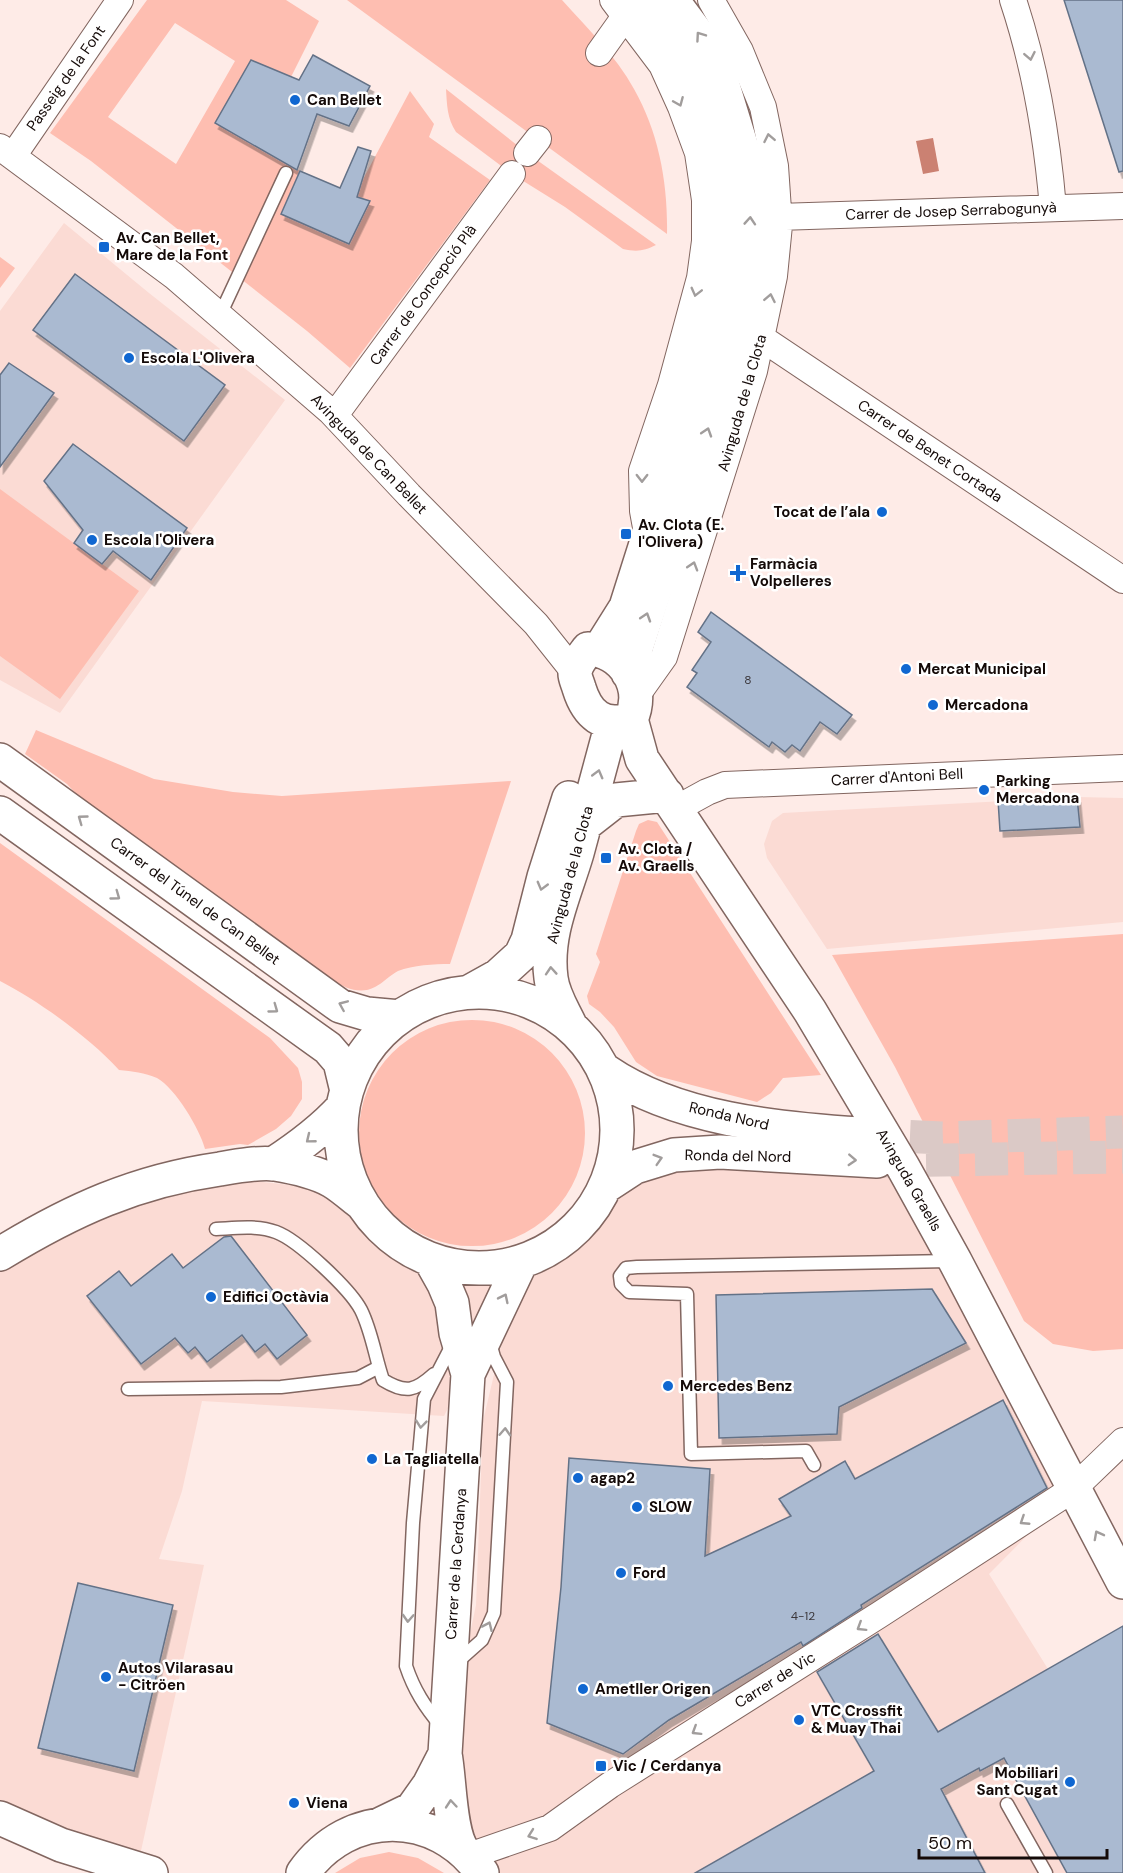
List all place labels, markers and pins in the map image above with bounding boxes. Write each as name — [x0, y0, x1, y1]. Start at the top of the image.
place label: Can Bellet — [307, 90, 382, 110]
marker: Can Bellet — [288, 93, 302, 107]
place label: Av. Can Bellet, Mare de la Font — [116, 228, 228, 265]
marker: Av. Can Bellet, Mare de la Font — [97, 240, 111, 254]
place label: Escola L'Olivera — [141, 348, 255, 368]
marker: Escola L'Olivera — [122, 351, 136, 365]
place label: Tocat de l’ala — [774, 502, 870, 522]
marker: Tocat de l’ala — [875, 505, 889, 519]
place label: Av. Clota (E. l'Olivera) — [638, 515, 725, 552]
marker: Av. Clota (E. l'Olivera) — [619, 527, 633, 541]
place label: Escola l'Olivera — [104, 530, 214, 550]
marker: Escola l'Olivera — [85, 533, 99, 547]
place label: Farmàcia Volpelleres — [750, 554, 832, 591]
marker: Farmàcia Volpelleres — [731, 566, 745, 580]
place label: Mercat Municipal — [918, 659, 1046, 679]
marker: Mercat Municipal — [899, 662, 913, 676]
place label: Mercadona — [945, 695, 1028, 715]
marker: Mercadona — [926, 698, 940, 712]
place label: Parking Mercadona — [996, 771, 1079, 808]
marker: Parking Mercadona — [977, 783, 991, 797]
place label: Av. Clota / Av. Graells — [618, 839, 695, 876]
marker: Av. Clota / Av. Graells — [599, 851, 613, 865]
place label: Edifici Octàvia — [223, 1287, 329, 1307]
marker: Edifici Octàvia — [204, 1290, 218, 1304]
place label: Mercedes Benz — [680, 1376, 792, 1396]
marker: Mercedes Benz — [661, 1379, 675, 1393]
place label: La Tagliatella — [384, 1449, 479, 1469]
marker: La Tagliatella — [365, 1452, 379, 1466]
place label: agap2 — [590, 1468, 635, 1488]
marker: agap2 — [571, 1471, 585, 1485]
place label: SLOW — [649, 1497, 692, 1517]
marker: SLOW — [630, 1500, 644, 1514]
place label: Ford — [633, 1563, 666, 1583]
marker: Ford — [614, 1566, 628, 1580]
place label: Autos Vilarasau - Citröen — [118, 1658, 233, 1695]
marker: Autos Vilarasau - Citröen — [99, 1670, 113, 1684]
place label: Ametller Origen — [595, 1679, 711, 1699]
marker: Ametller Origen — [576, 1682, 590, 1696]
place label: VTC Crossfit & Muay Thai — [811, 1701, 903, 1738]
marker: VTC Crossfit & Muay Thai — [792, 1713, 806, 1727]
place label: Vic / Cerdanya — [613, 1756, 721, 1776]
marker: Vic / Cerdanya — [594, 1759, 608, 1773]
place label: Mobiliari Sant Cugat — [976, 1763, 1058, 1800]
marker: Mobiliari Sant Cugat — [1063, 1775, 1077, 1789]
place label: Viena — [306, 1793, 348, 1813]
marker: Viena — [287, 1796, 301, 1810]

